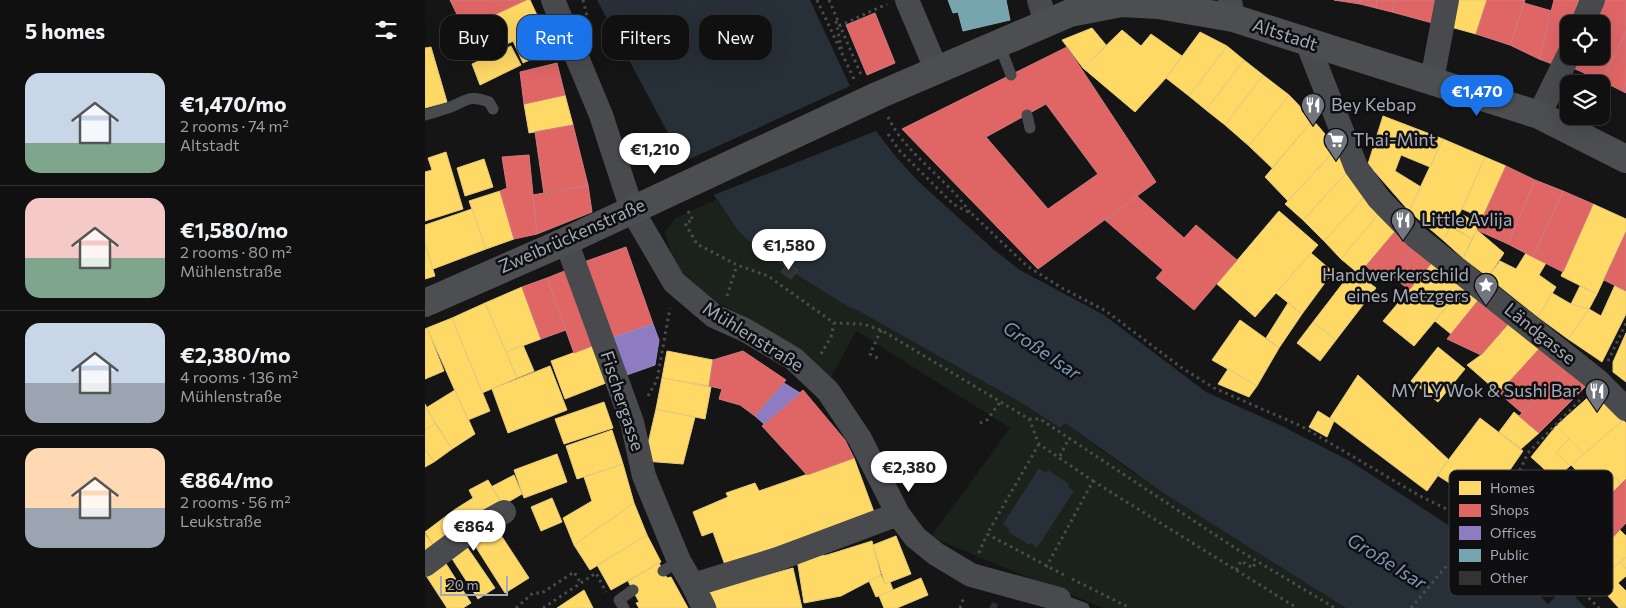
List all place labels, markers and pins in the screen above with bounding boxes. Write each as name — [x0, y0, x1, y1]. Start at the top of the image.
pin: €1,470 — [1436, 74, 1518, 117]
restaurant icon: Bey Kebap — [1300, 92, 1326, 126]
place label: Bey Kebap — [1331, 93, 1416, 115]
supermarket icon: Thai-Mint — [1323, 127, 1349, 161]
place label: Thai-Mint — [1353, 128, 1436, 150]
pin: €1,210 — [614, 132, 696, 175]
restaurant icon: Little Avlija — [1390, 207, 1416, 241]
place label: Little Avlija — [1421, 208, 1512, 230]
pin: €1,580 — [748, 228, 830, 271]
place label: Handwerkerschild eines Metzgers — [1322, 263, 1469, 306]
place icon: Handwerkerschild eines Metzgers — [1473, 272, 1499, 306]
restaurant icon: MY LY Wok & Sushi Bar — [1584, 378, 1610, 412]
place label: MY LY Wok & Sushi Bar — [1391, 379, 1579, 401]
pin: €2,380 — [868, 450, 950, 493]
pin: €864 — [444, 510, 504, 552]

